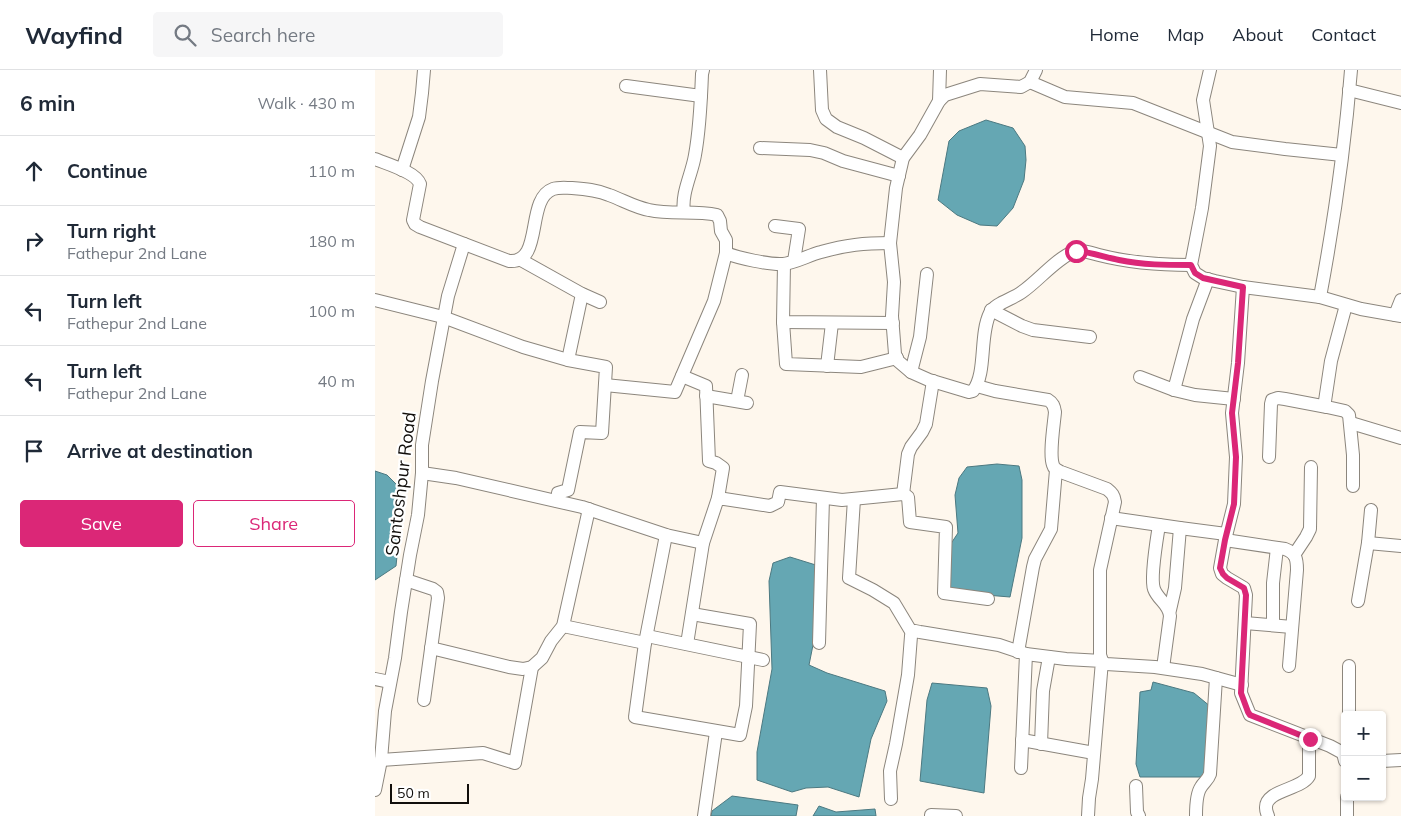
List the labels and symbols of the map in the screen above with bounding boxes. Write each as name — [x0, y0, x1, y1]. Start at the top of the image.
route start — [1065, 240, 1088, 263]
street label: Santoshpur Road — [380, 411, 421, 557]
route end — [1299, 728, 1322, 751]
scale bar — [390, 781, 469, 804]

